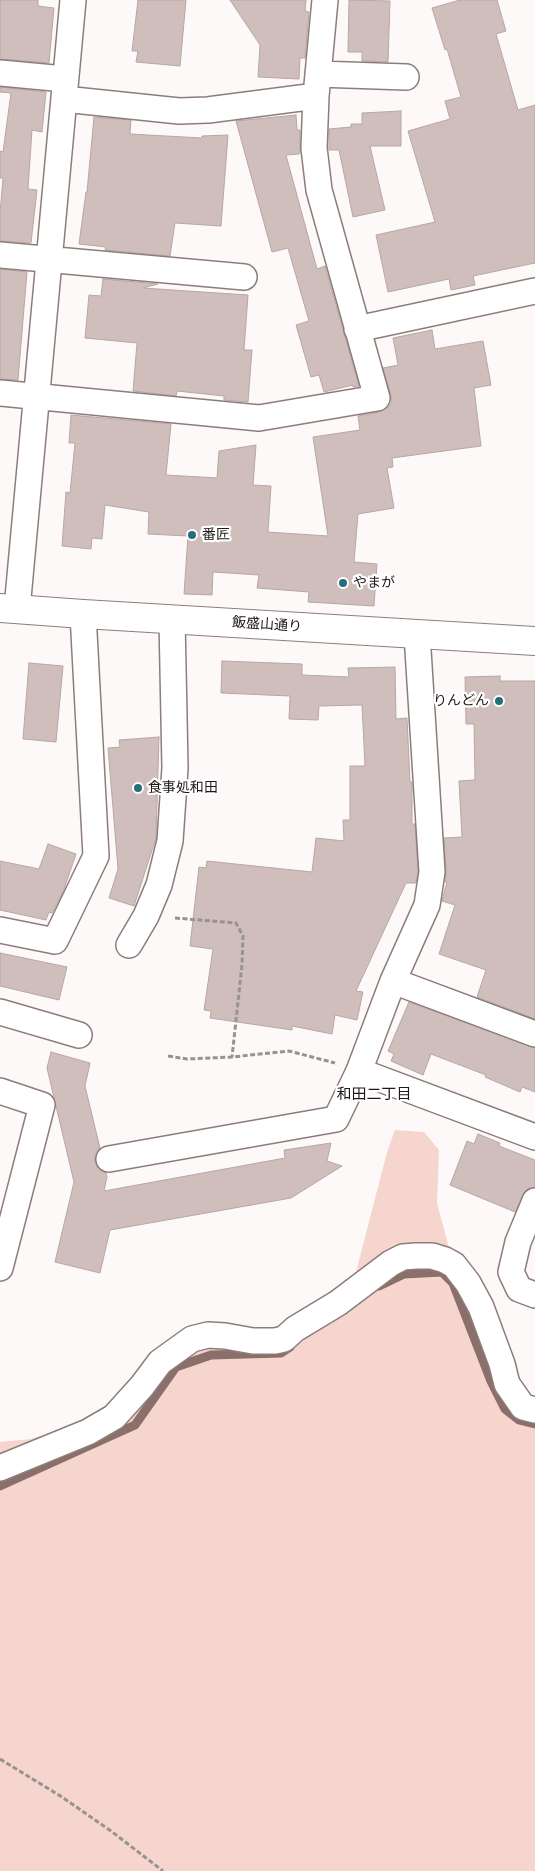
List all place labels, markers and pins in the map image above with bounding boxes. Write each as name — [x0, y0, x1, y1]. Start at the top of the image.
place label: 番匠 — [202, 527, 230, 543]
marker: 番匠 — [186, 529, 198, 541]
place label: やまが — [353, 575, 395, 591]
marker: やまが — [337, 577, 349, 589]
place label: りんどん — [433, 693, 489, 709]
marker: りんどん — [493, 695, 505, 707]
place label: 食事処和田 — [148, 780, 218, 796]
marker: 食事処和田 — [132, 782, 144, 794]

